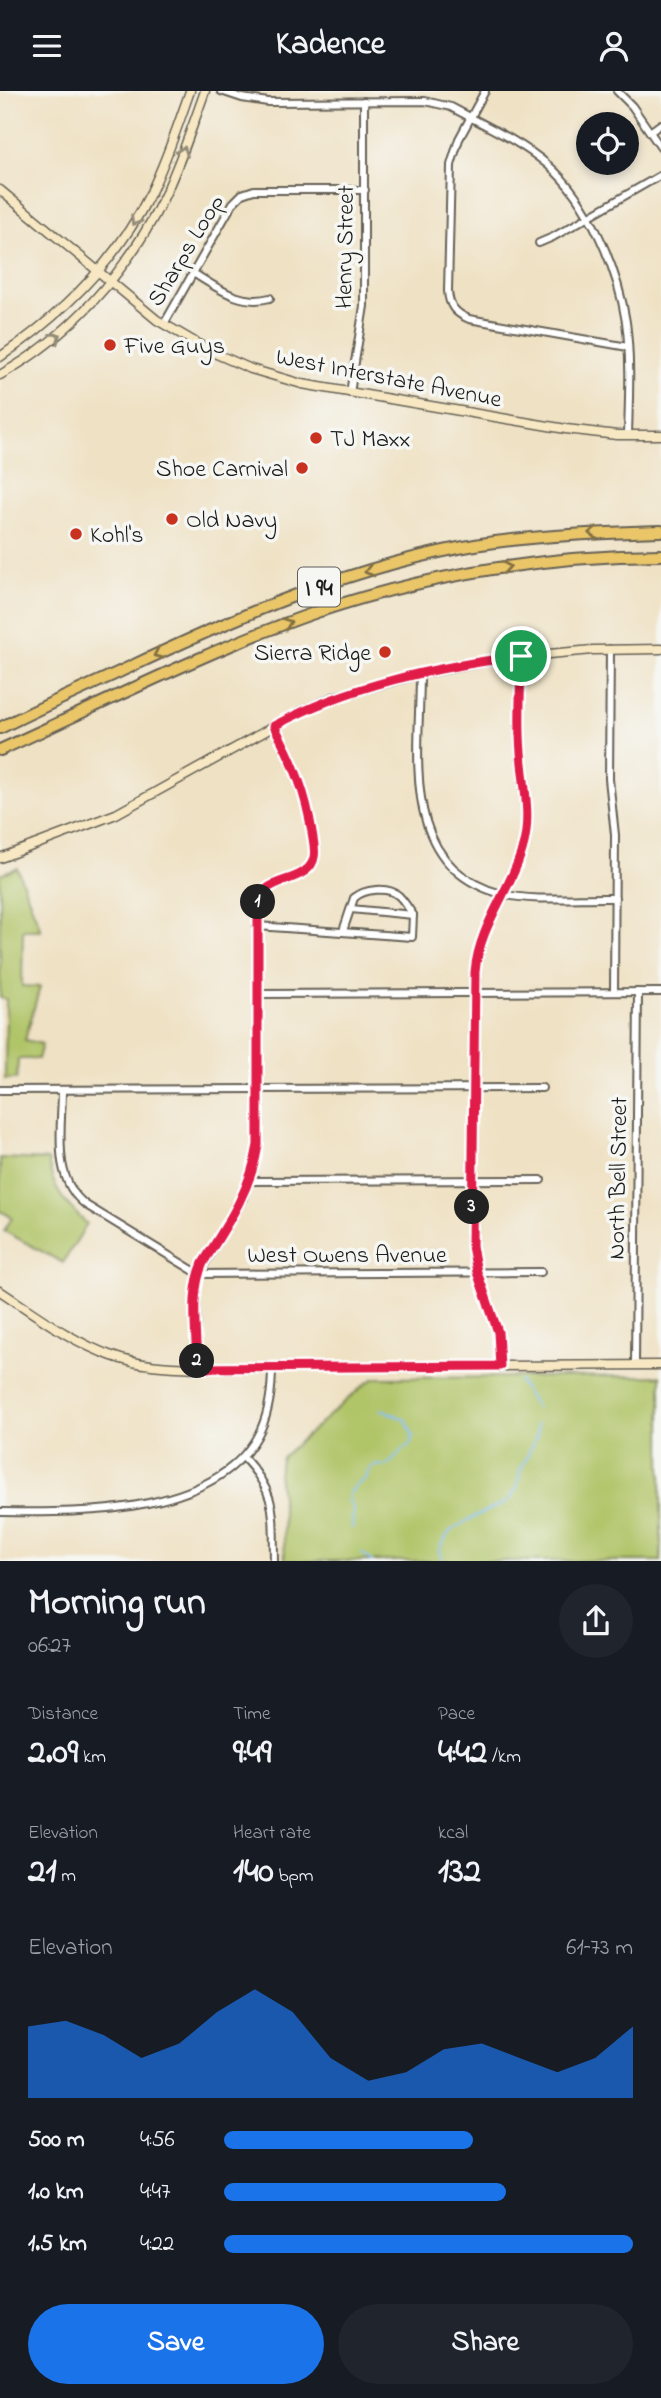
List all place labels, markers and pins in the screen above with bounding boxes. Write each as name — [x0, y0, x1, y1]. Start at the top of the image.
place label: Five Guys — [123, 330, 225, 366]
marker: Five Guys — [102, 337, 118, 353]
place label: TJ Maxx — [330, 423, 411, 458]
marker: TJ Maxx — [308, 430, 324, 446]
place label: Shoe Carnival — [156, 453, 288, 488]
marker: Shoe Carnival — [294, 460, 310, 476]
place label: Old Navy — [186, 504, 277, 540]
marker: Old Navy — [164, 511, 180, 527]
place label: Kohl's — [90, 519, 144, 554]
marker: Kohl's — [68, 526, 84, 542]
pin — [491, 626, 551, 686]
place label: Sierra Ridge — [254, 637, 371, 672]
marker: Sierra Ridge — [377, 644, 393, 660]
pin: 1 — [240, 885, 276, 919]
pin: 3 — [454, 1189, 490, 1225]
pin: 2 — [180, 1343, 214, 1379]

